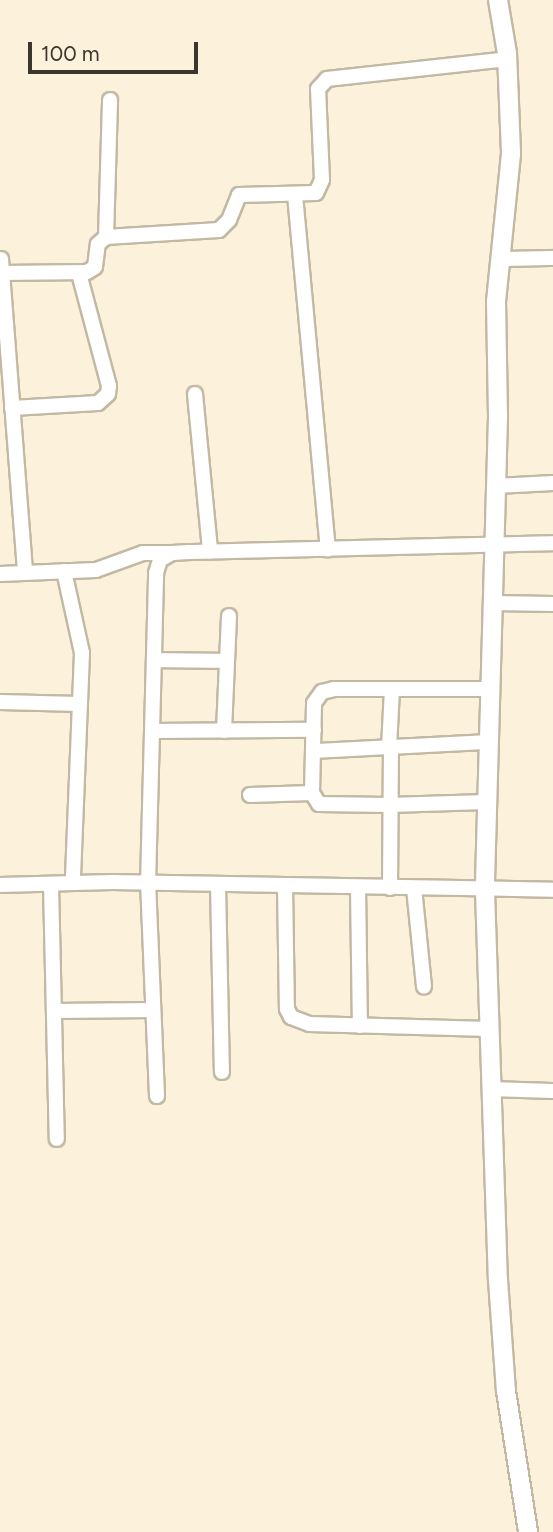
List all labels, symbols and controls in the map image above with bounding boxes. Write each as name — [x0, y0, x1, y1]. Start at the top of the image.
scale bar — [32, 28, 201, 72]
text: 100 m — [41, 41, 100, 66]

